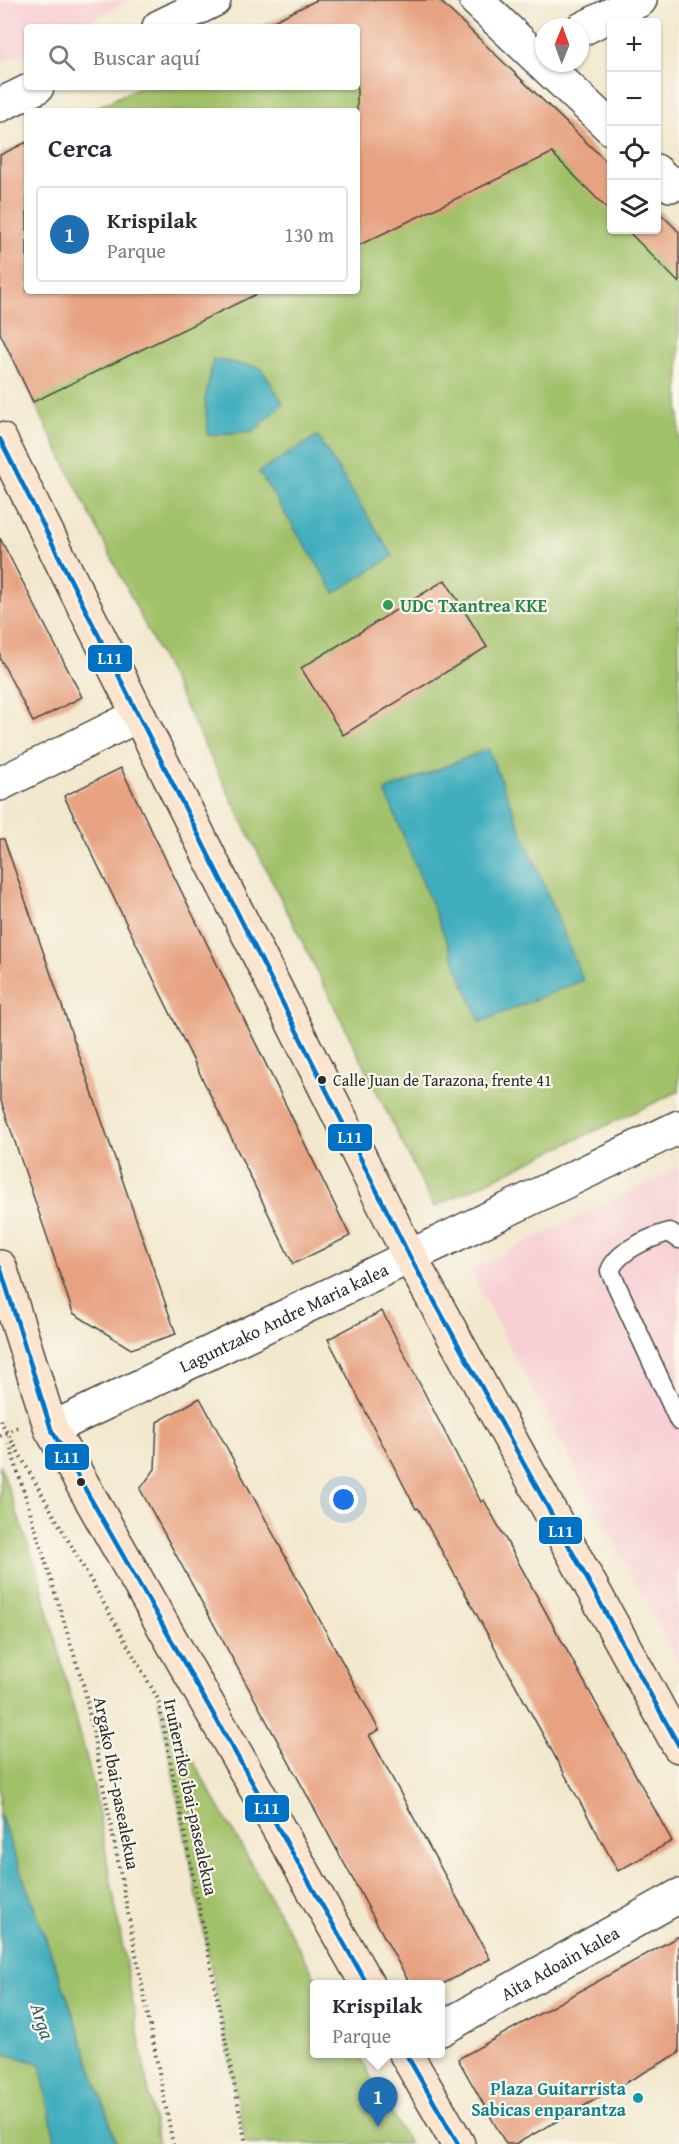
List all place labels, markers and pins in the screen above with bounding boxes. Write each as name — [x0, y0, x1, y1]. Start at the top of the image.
place label: UDC Txantrea KKE — [400, 592, 548, 619]
marker: UDC Txantrea KKE — [381, 598, 395, 612]
place label: Calle Juan de Tarazona, frente 41 — [333, 1068, 552, 1092]
marker: Calle Juan de Tarazona, frente 41 — [316, 1074, 328, 1086]
unlabelled marker — [75, 1476, 87, 1488]
place label: Plaza Guitarrista Sabicas enparantza — [471, 2075, 627, 2123]
pin: 1 — [358, 2078, 398, 2127]
marker: Plaza Guitarrista Sabicas enparantza — [631, 2091, 645, 2105]

